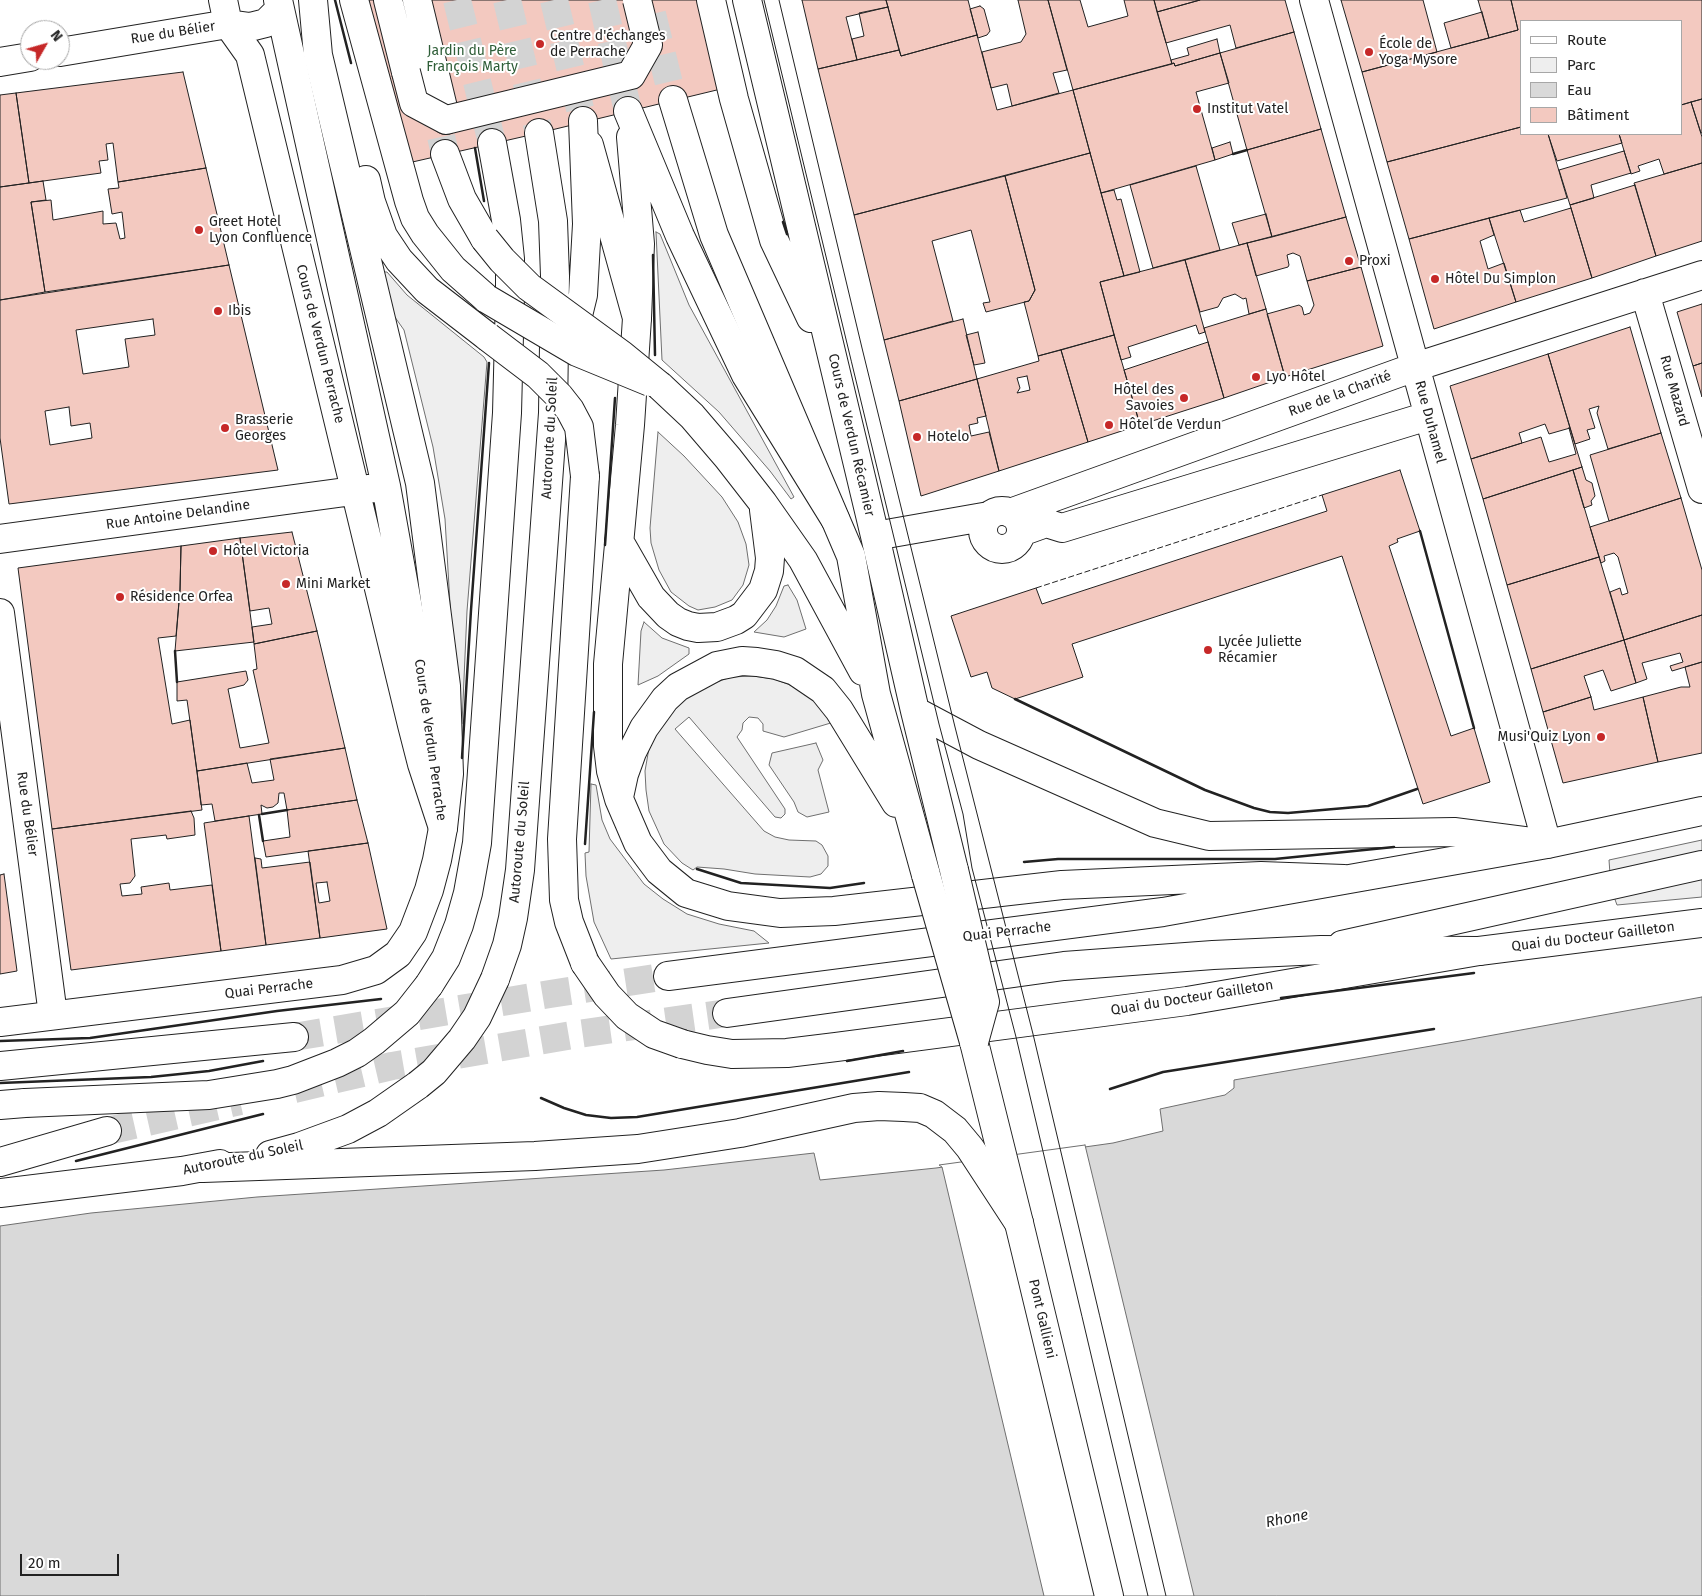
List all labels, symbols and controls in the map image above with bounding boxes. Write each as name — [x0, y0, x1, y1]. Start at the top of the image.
street label: Rue du Bélier — [130, 18, 216, 48]
north arrow — [20, 20, 70, 70]
legend — [1520, 20, 1682, 135]
text: N — [47, 27, 66, 45]
place label: Centre d'échanges de Perrache — [550, 28, 666, 60]
text: Route — [1567, 31, 1607, 49]
place label: École de Yoga Mysore — [1379, 36, 1457, 68]
marker: Centre d'échanges de Perrache — [534, 38, 546, 50]
park label: Jardin du Père François Marty — [426, 43, 518, 75]
marker: École de Yoga Mysore — [1363, 46, 1375, 58]
text: Parc — [1567, 56, 1596, 74]
text: Eau — [1567, 81, 1592, 99]
place label: Institut Vatel — [1207, 101, 1288, 117]
marker: Institut Vatel — [1191, 103, 1203, 115]
text: Bâtiment — [1567, 106, 1629, 124]
place label: Greet Hotel Lyon Confluence — [209, 214, 312, 246]
marker: Greet Hotel Lyon Confluence — [193, 224, 205, 236]
place label: Proxi — [1359, 253, 1391, 269]
marker: Proxi — [1343, 255, 1355, 267]
street label: Cours de Verdun Perrache — [292, 263, 348, 425]
place label: Hôtel Du Simplon — [1445, 271, 1556, 287]
marker: Hôtel Du Simplon — [1429, 273, 1441, 285]
place label: Ibis — [228, 303, 251, 319]
marker: Ibis — [212, 305, 224, 317]
street label: Cours de Verdun Récamier — [824, 352, 878, 518]
street label: Rue Mazard — [1656, 353, 1692, 429]
street label: Rue de la Charité — [1286, 368, 1394, 420]
place label: Lyo Hôtel — [1266, 369, 1325, 385]
marker: Lyo Hôtel — [1250, 371, 1262, 383]
street label: Autoroute du Soleil — [538, 376, 562, 500]
street label: Rue Duhamel — [1411, 379, 1449, 465]
place label: Hôtel des Savoies — [1113, 382, 1174, 414]
marker: Hôtel des Savoies — [1178, 392, 1190, 404]
place label: Brasserie Georges — [235, 412, 293, 444]
place label: Hôtel de Verdun — [1119, 417, 1221, 433]
marker: Hôtel de Verdun — [1103, 419, 1115, 431]
marker: Brasserie Georges — [219, 422, 231, 434]
place label: Hotelo — [927, 429, 969, 445]
marker: Hotelo — [911, 431, 923, 443]
street label: Rue Antoine Delandine — [105, 497, 251, 533]
place label: Hôtel Victoria — [223, 543, 309, 559]
marker: Hôtel Victoria — [207, 545, 219, 557]
place label: Mini Market — [296, 576, 370, 592]
marker: Mini Market — [280, 578, 292, 590]
place label: Résidence Orfea — [130, 589, 233, 605]
marker: Résidence Orfea — [114, 591, 126, 603]
place label: Lycée Juliette Récamier — [1218, 634, 1302, 666]
marker: Lycée Juliette Récamier — [1202, 644, 1214, 656]
street label: Cours de Verdun Perrache — [410, 658, 450, 822]
place label: Musi'Quiz Lyon — [1498, 729, 1591, 745]
marker: Musi'Quiz Lyon — [1595, 731, 1607, 743]
street label: Rue du Bélier — [13, 771, 41, 857]
street label: Autoroute du Soleil — [506, 780, 534, 904]
street label: Quai Perrache — [962, 918, 1052, 946]
street label: Quai du Docteur Gailleton — [1510, 919, 1676, 955]
street label: Quai Perrache — [224, 975, 314, 1003]
street label: Quai du Docteur Gailleton — [1110, 977, 1274, 1019]
street label: Autoroute du Soleil — [181, 1137, 305, 1179]
street label: Pont Gallieni — [1025, 1278, 1059, 1360]
water label: Rhone — [1264, 1506, 1310, 1532]
scale bar — [22, 1544, 121, 1576]
text: 20 m — [28, 1554, 61, 1572]

